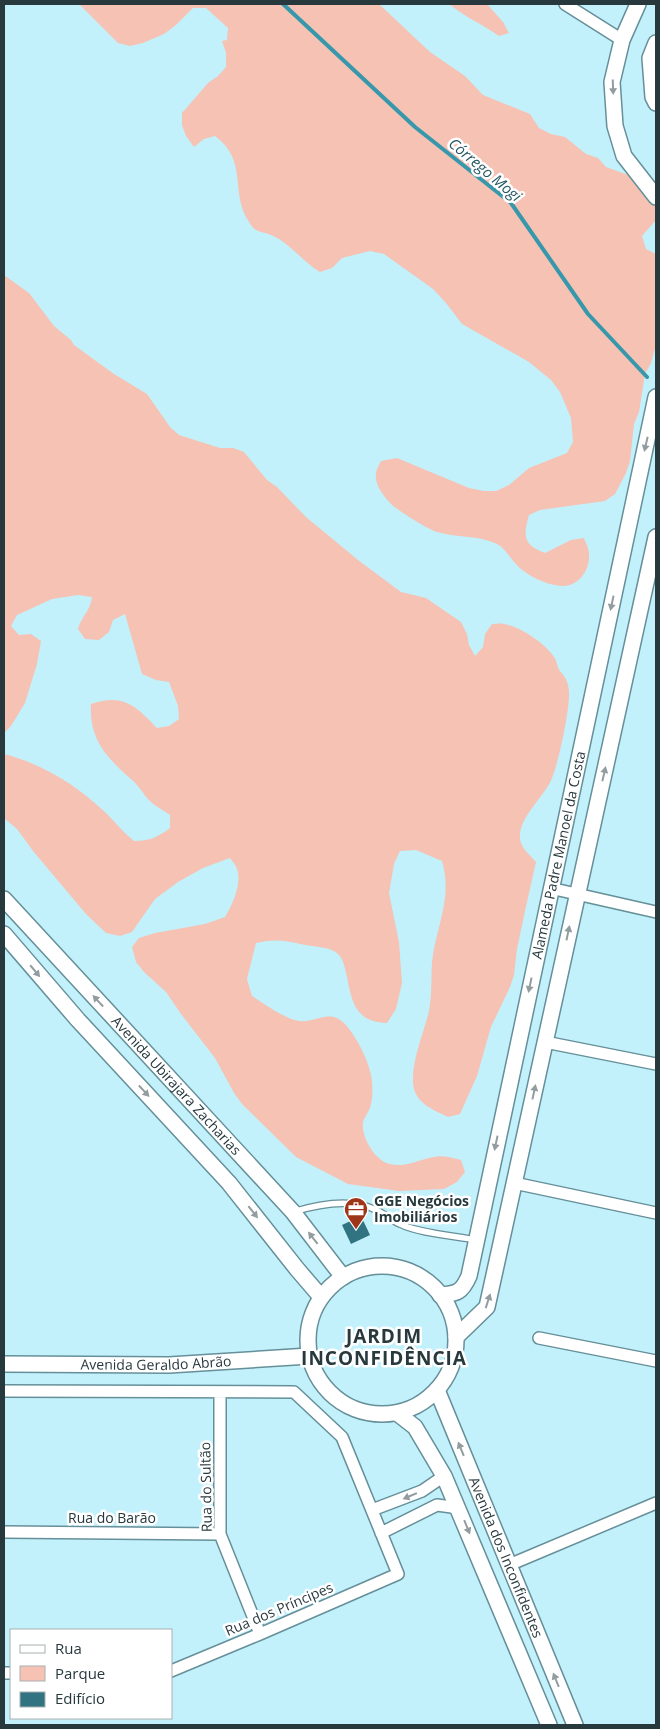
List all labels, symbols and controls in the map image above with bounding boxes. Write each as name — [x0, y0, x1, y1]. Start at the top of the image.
one-way arrow — [609, 80, 617, 96]
water label: Córrego Mogi — [445, 133, 526, 206]
one-way arrow — [642, 437, 650, 452]
one-way arrow — [608, 596, 616, 611]
street label: Alameda Padre Manoel da Costa — [527, 749, 589, 961]
one-way arrow — [600, 766, 608, 782]
one-way arrow — [565, 924, 573, 940]
one-way arrow — [30, 964, 41, 977]
one-way arrow — [526, 977, 534, 992]
one-way arrow — [92, 996, 104, 1008]
street label: Avenida Ubirajara Zacharias — [108, 1012, 246, 1159]
one-way arrow — [530, 1084, 538, 1099]
one-way arrow — [138, 1085, 150, 1097]
one-way arrow — [492, 1136, 500, 1151]
place label: GGE Negócios Imobiliários — [374, 1191, 469, 1226]
office icon: GGE Negócios Imobiliários — [343, 1196, 369, 1230]
one-way arrow — [247, 1205, 258, 1218]
one-way arrow — [308, 1232, 319, 1245]
one-way arrow — [484, 1293, 492, 1308]
district label: JARDIM INCONFIDÊNCIA — [301, 1323, 467, 1371]
street label: Avenida Geraldo Abrão — [80, 1351, 232, 1374]
one-way arrow — [457, 1441, 465, 1456]
street label: Rua do Sultão — [195, 1442, 216, 1532]
street label: Avenida dos Inconfidentes — [465, 1474, 548, 1641]
one-way arrow — [403, 1493, 417, 1501]
street label: Rua do Barão — [68, 1508, 156, 1527]
one-way arrow — [464, 1520, 471, 1535]
street label: Rua dos Príncipes — [222, 1577, 336, 1640]
legend — [10, 1629, 172, 1719]
text: Rua — [55, 1638, 82, 1658]
text: Parque — [55, 1663, 105, 1683]
one-way arrow — [552, 1673, 560, 1687]
text: Edifício — [55, 1688, 105, 1708]

